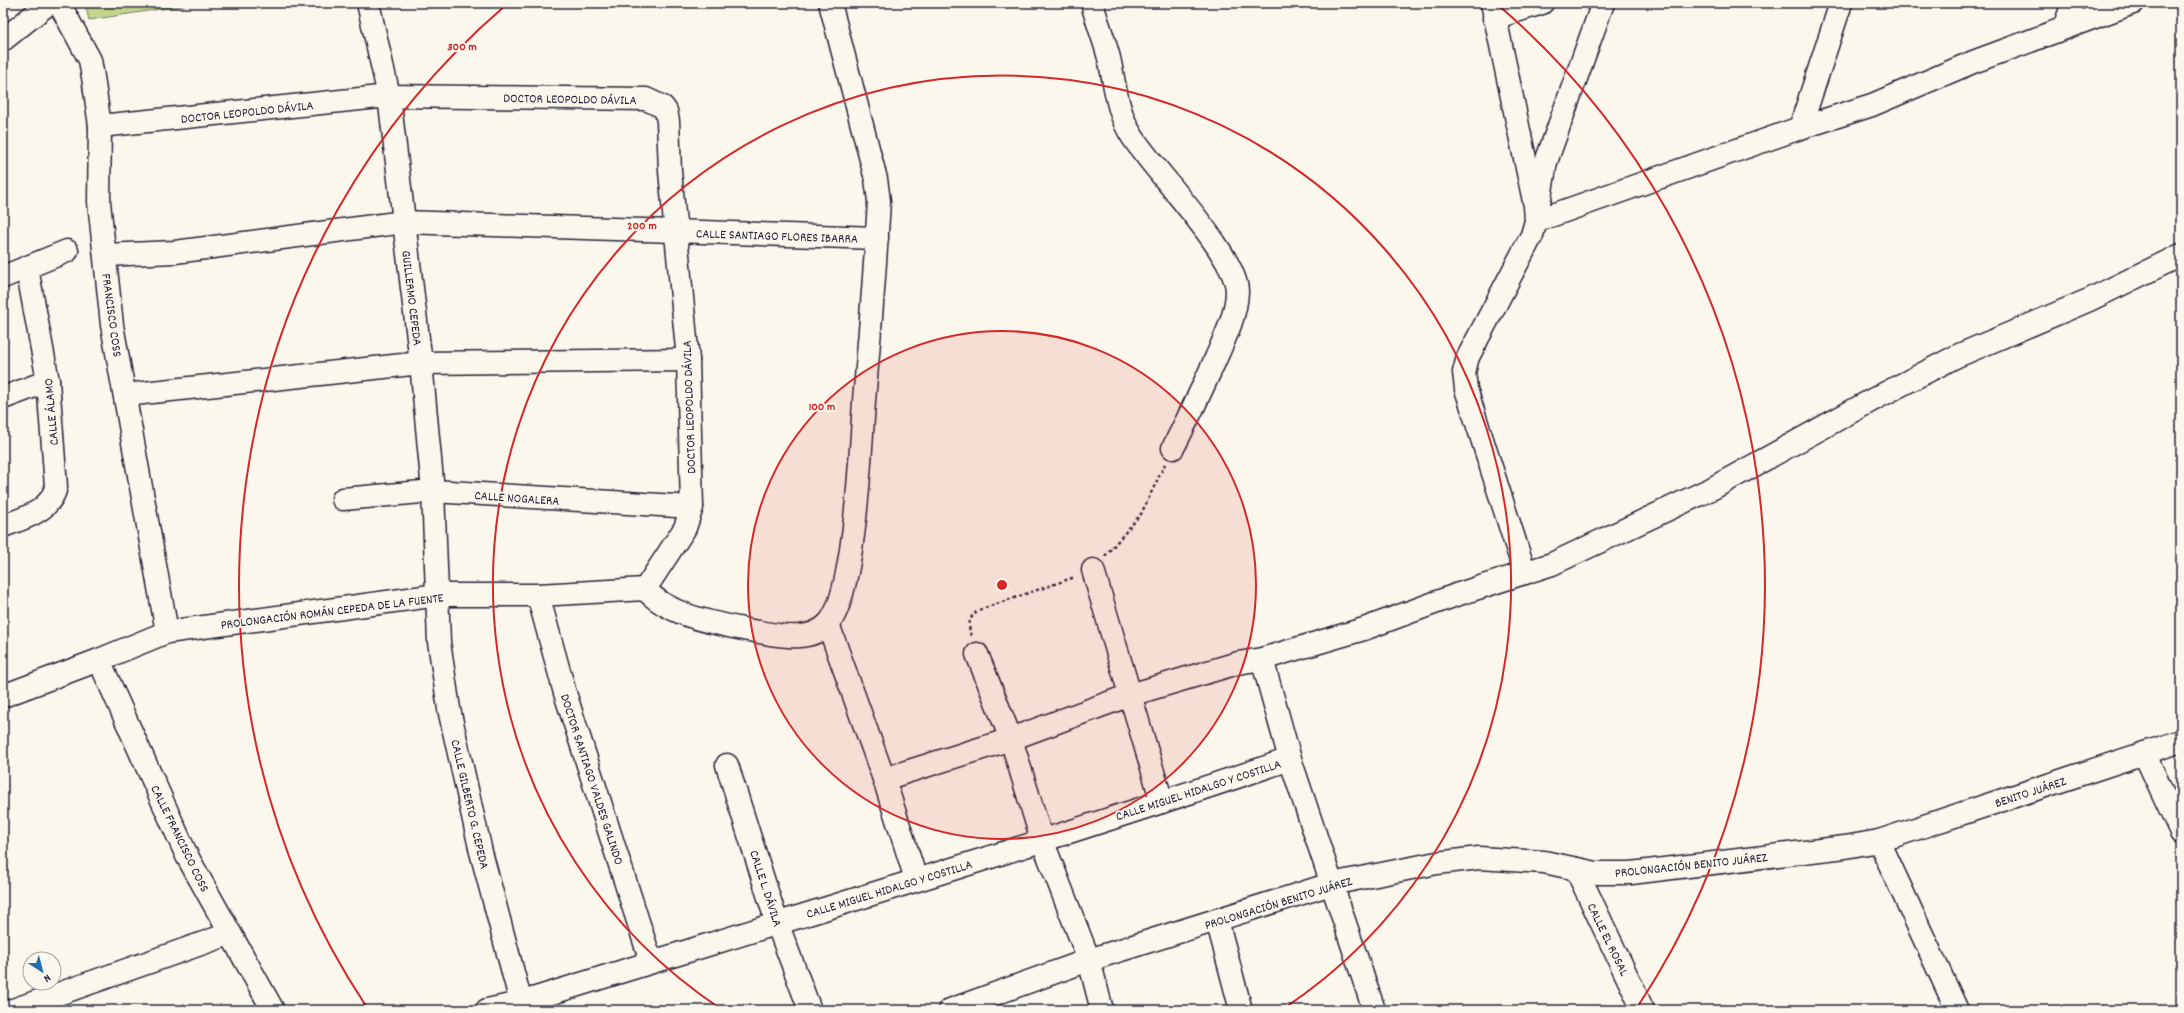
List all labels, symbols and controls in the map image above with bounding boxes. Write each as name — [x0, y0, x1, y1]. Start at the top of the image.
text: 300 m — [447, 39, 477, 56]
street label: DOCTOR LEOPOLDO DÁVILA — [503, 90, 637, 111]
street label: DOCTOR LEOPOLDO DÁVILA — [180, 97, 314, 130]
text: 200 m — [627, 218, 657, 235]
street label: CALLE SANTIAGO FLORES IBARRA — [696, 225, 858, 250]
street label: GUILLERMO CEPEDA — [395, 250, 426, 347]
street label: FRANCISCO COSS — [95, 272, 126, 359]
street label: DOCTOR LEOPOLDO DÁVILA — [679, 340, 702, 474]
street label: CALLE ÁLAMO — [40, 377, 65, 446]
text: 100 m — [809, 399, 835, 416]
street label: CALLE NOGALERA — [474, 487, 560, 512]
centre of rings — [995, 578, 1009, 592]
street label: PROLONGACIÓN ROMÁN CEPEDA DE LA FUENTE — [220, 589, 445, 636]
street label: DOCTOR SANTIAGO VALDES GALINDO — [554, 692, 627, 868]
street label: CALLE GILBERTO G. CEPEDA — [444, 738, 493, 871]
street label: CALLE MIGUEL HIDALGO Y COSTILLA — [1114, 756, 1284, 827]
street label: BENITO JUÁREZ — [1993, 773, 2069, 814]
street label: CALLE FRANCISCO COSS — [145, 782, 213, 896]
street label: CALLE L. DÁVILA — [743, 848, 786, 930]
street label: PROLONGACIÓN BENITO JUÁREZ — [1614, 849, 1769, 884]
street label: CALLE MIGUEL HIDALGO Y COSTILLA — [804, 856, 975, 925]
street label: PROLONGACIÓN BENITO JUÁREZ — [1203, 873, 1355, 936]
street label: CALLE EL ROSAL — [1581, 900, 1633, 980]
north arrow — [22, 951, 62, 991]
text: N — [39, 969, 54, 986]

